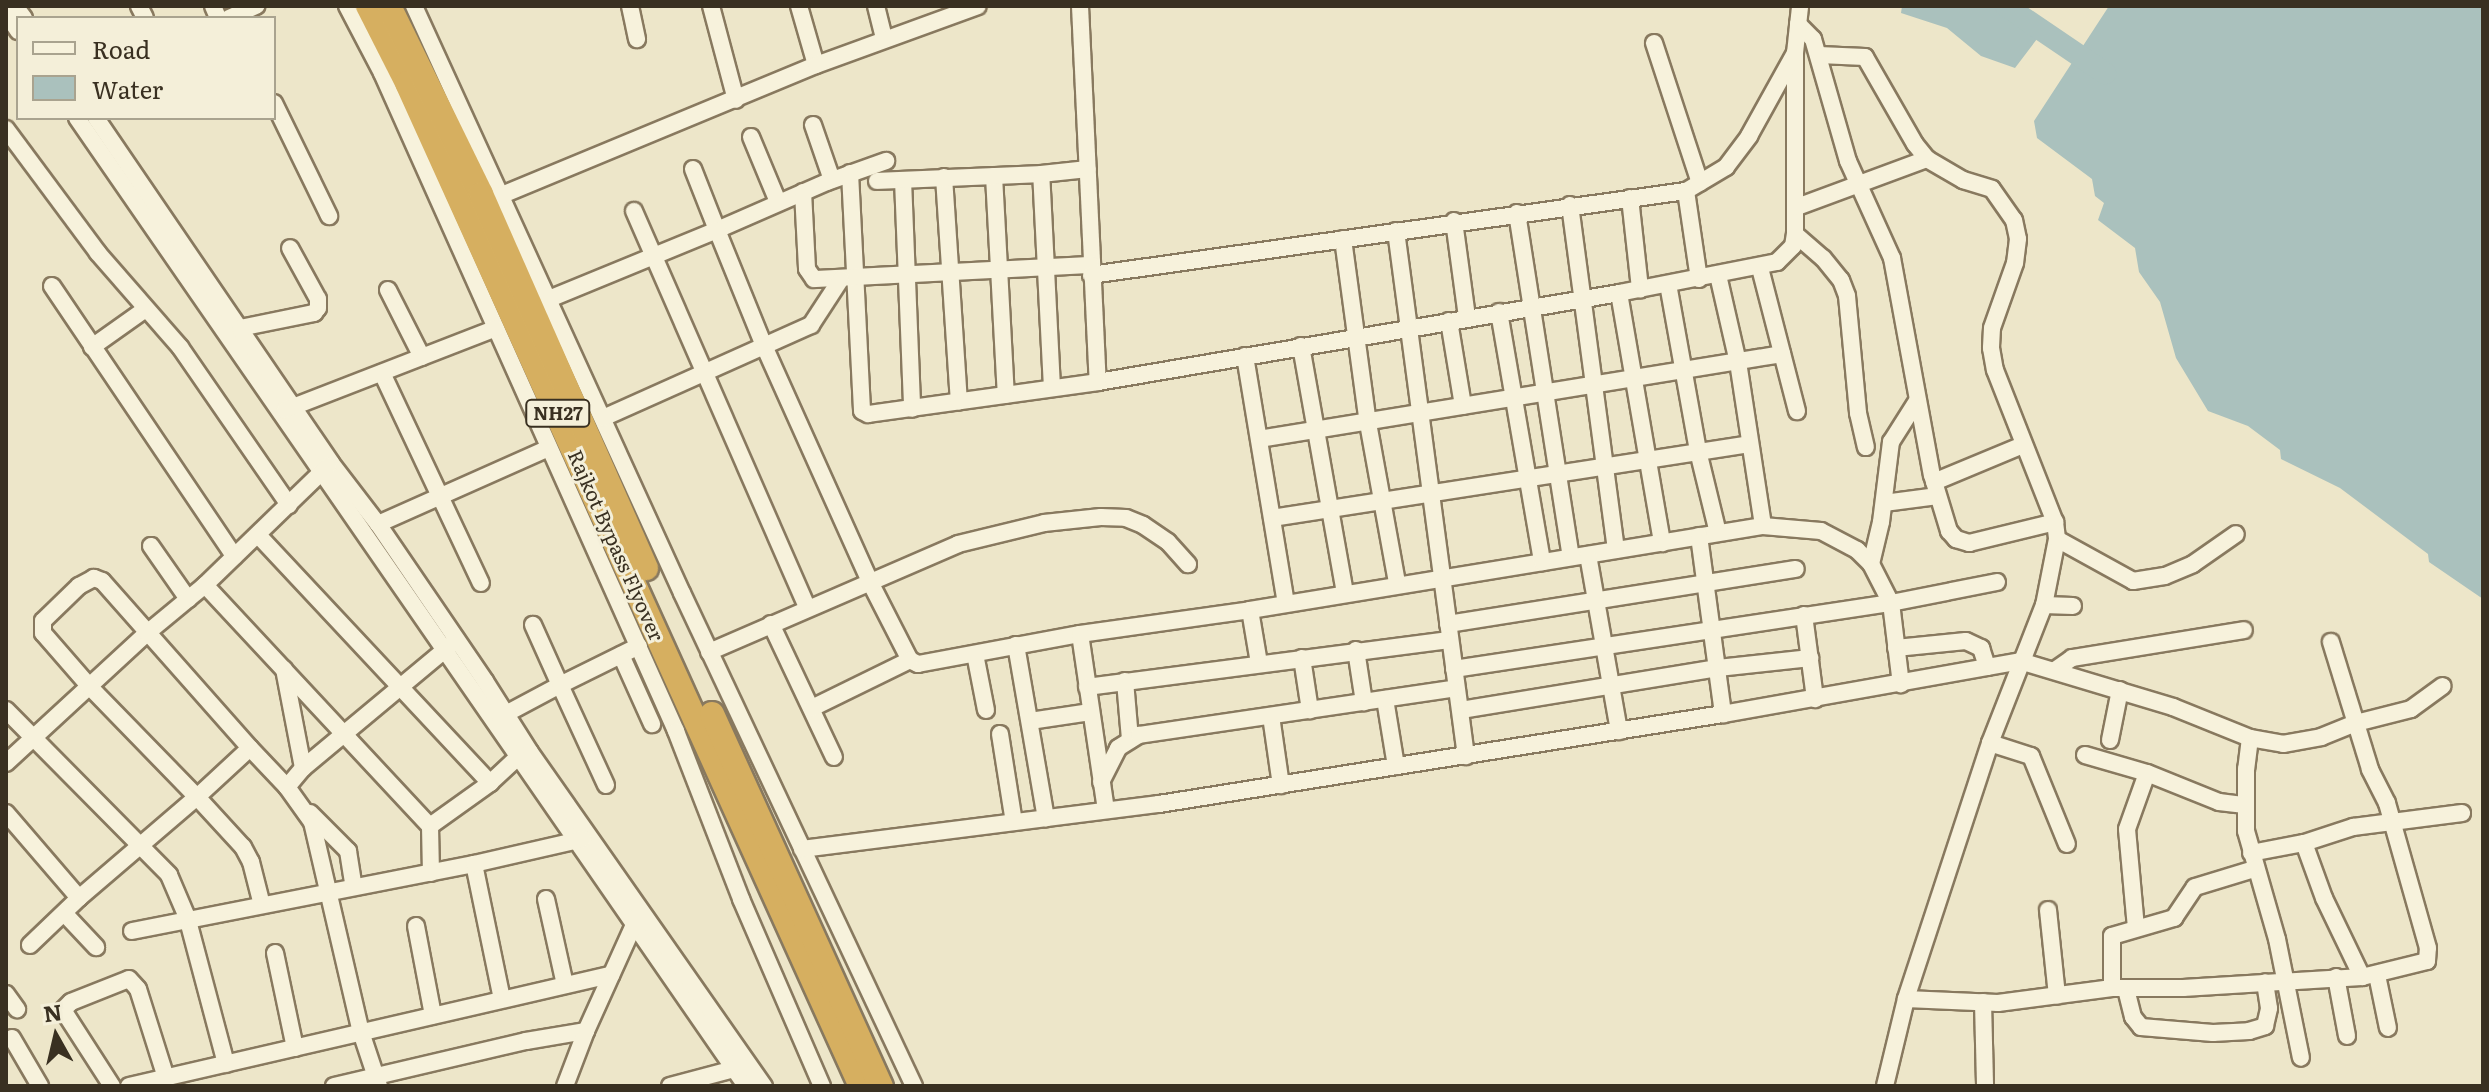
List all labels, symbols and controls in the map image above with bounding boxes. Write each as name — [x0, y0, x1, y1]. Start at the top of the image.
legend — [16, 16, 276, 120]
text: Road — [92, 31, 150, 66]
text: Water — [92, 71, 163, 106]
road number: NH27 — [524, 399, 592, 427]
street label: Rajkot Bypass Flyover — [564, 446, 670, 644]
text: N — [41, 994, 64, 1029]
north arrow — [16, 996, 96, 1076]

